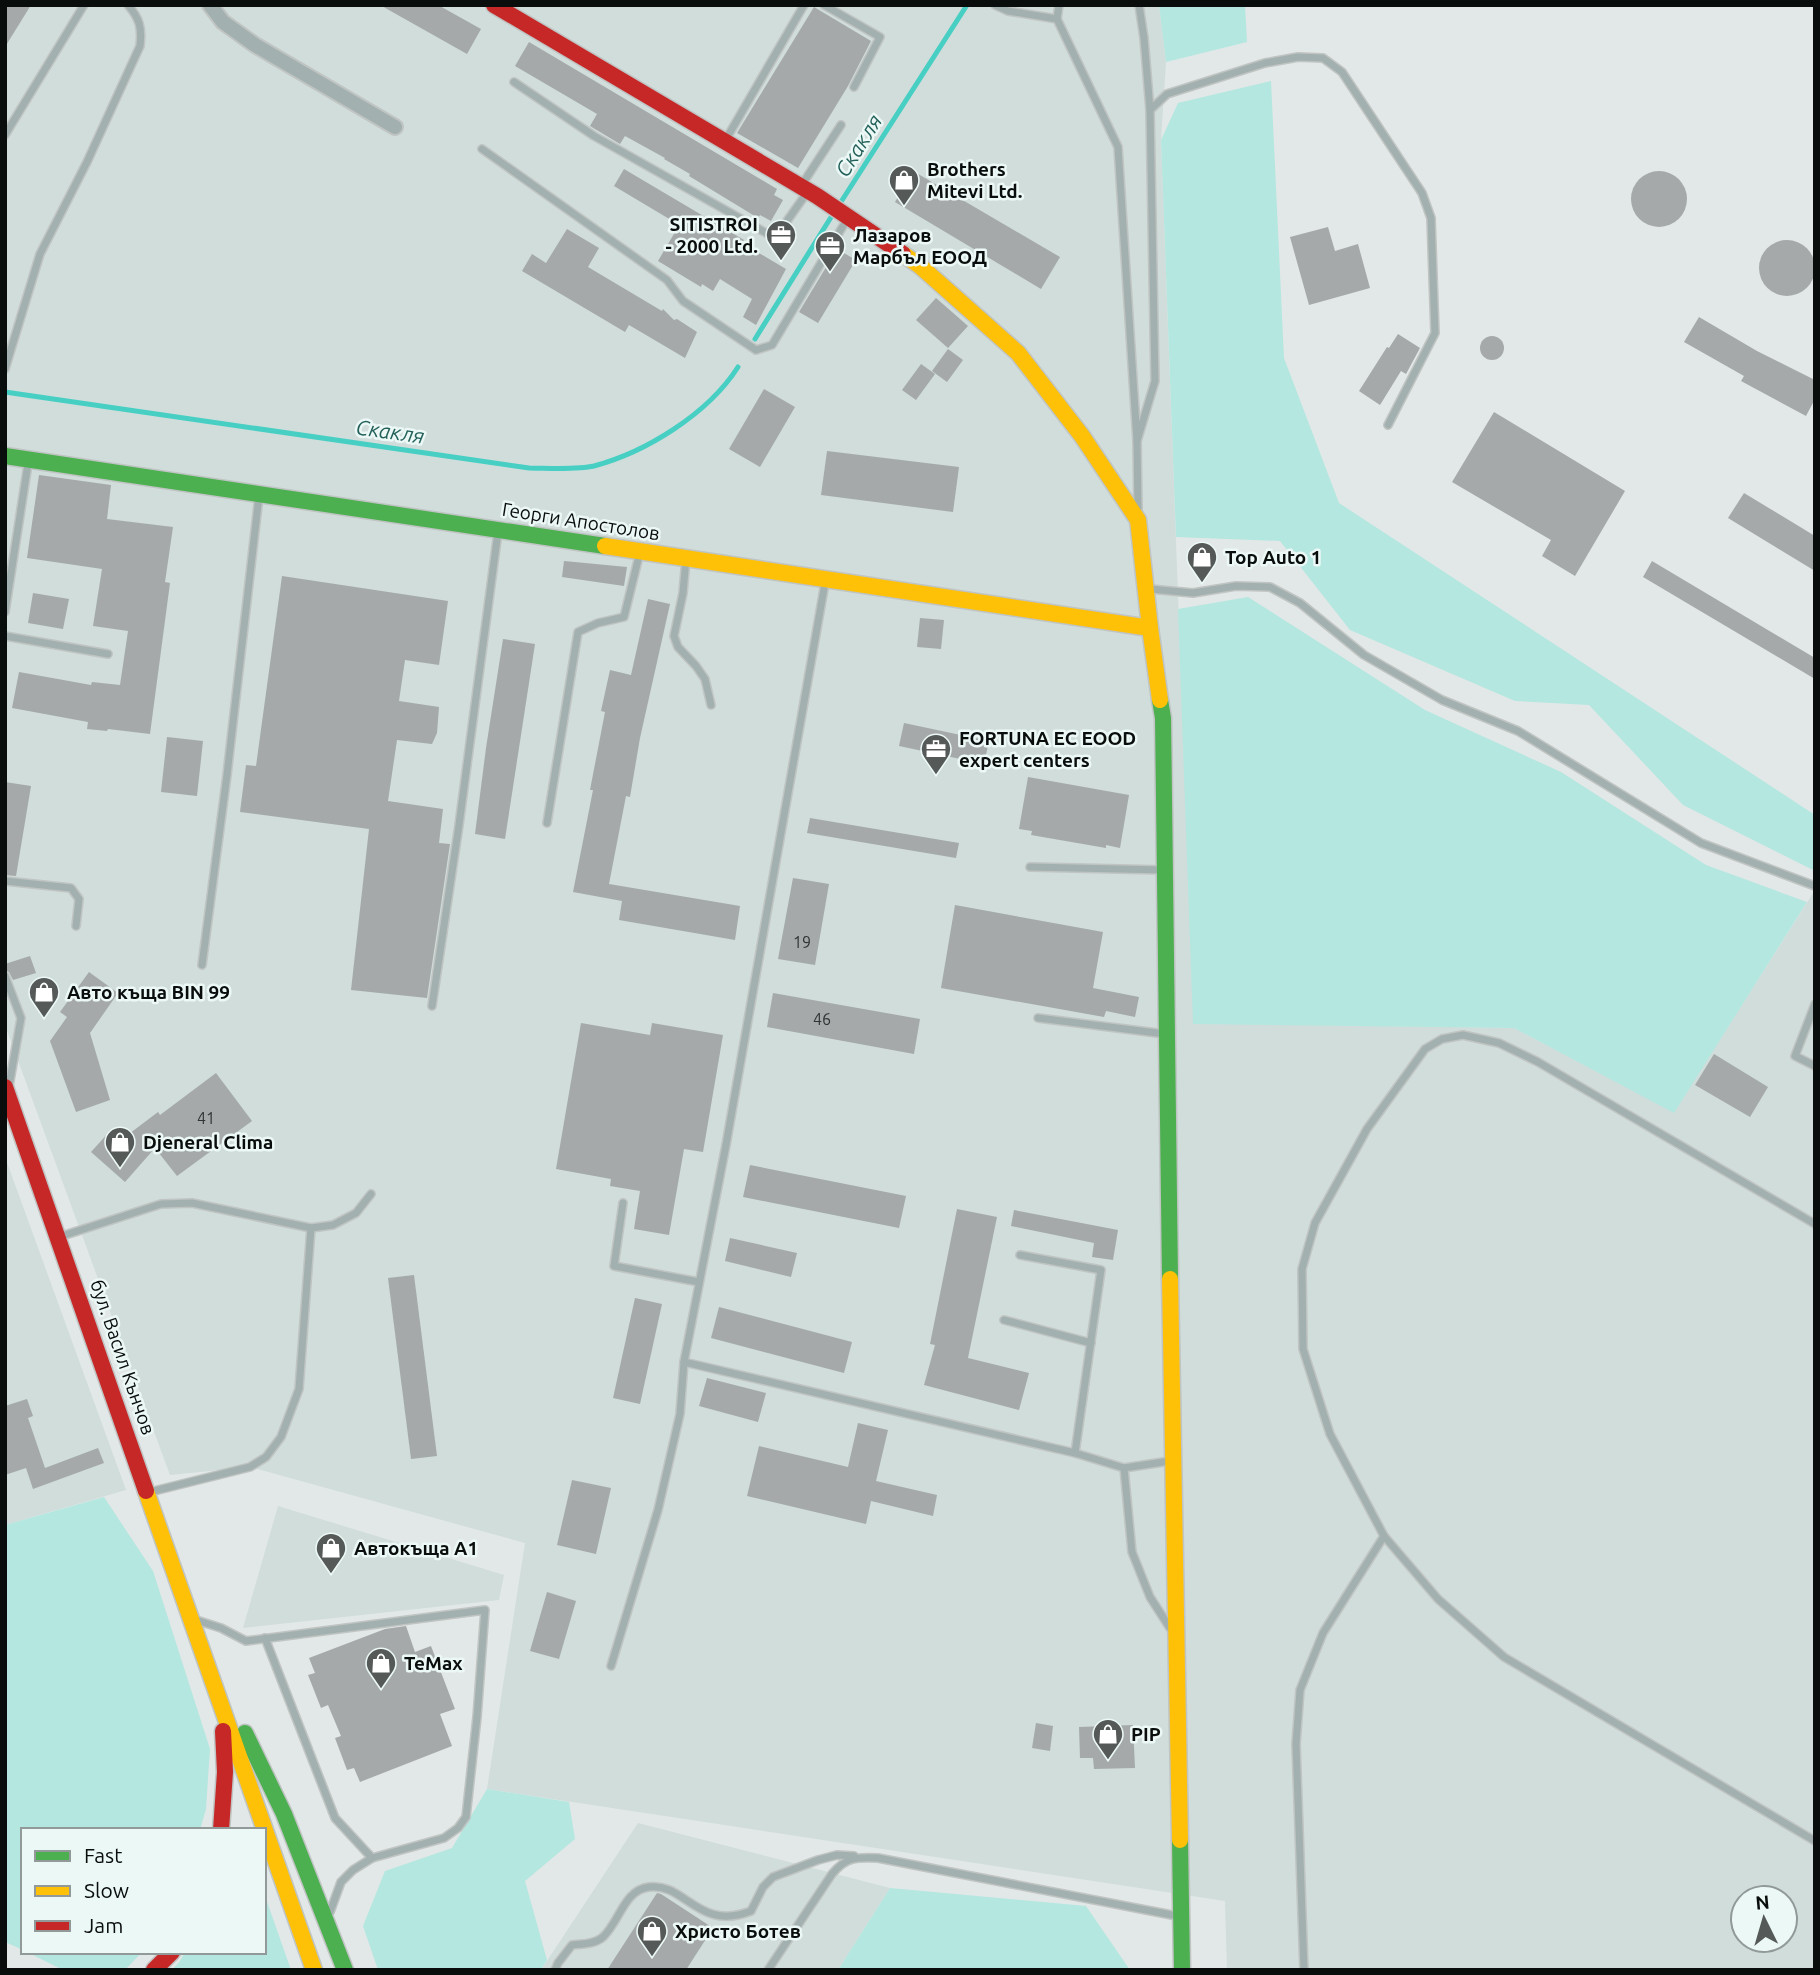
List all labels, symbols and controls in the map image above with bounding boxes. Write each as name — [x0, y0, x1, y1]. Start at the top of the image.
water label: Скакля — [830, 110, 887, 181]
place label: Brothers Mitevi Ltd. — [927, 158, 1022, 202]
shop icon: Brothers Mitevi Ltd. — [887, 163, 921, 207]
place label: SITISTROI - 2000 Ltd. — [666, 213, 758, 257]
office icon: SITISTROI - 2000 Ltd. — [764, 218, 798, 262]
place label: Лазаров Марбъл ЕООД — [853, 224, 987, 268]
office icon: Лазаров Марбъл ЕООД — [813, 229, 847, 273]
water label: Скакля — [354, 414, 426, 448]
street label: Георги Апостолов — [501, 498, 661, 544]
shop icon: Top Auto 1 — [1185, 540, 1219, 584]
place label: Top Auto 1 — [1225, 546, 1321, 568]
place label: FORTUNA EC EOOD expert centers — [959, 727, 1136, 771]
office icon: FORTUNA EC EOOD expert centers — [919, 732, 953, 776]
house number: 19 — [793, 933, 811, 951]
shop icon: Авто къща BIN 99 — [27, 975, 61, 1019]
place label: Авто къща BIN 99 — [67, 981, 230, 1003]
house number: 46 — [813, 1010, 831, 1028]
house number: 41 — [197, 1109, 215, 1127]
shop icon: Djeneral Clima — [103, 1125, 137, 1169]
place label: Djeneral Clima — [143, 1131, 273, 1153]
street label: бул. Васил Кънчов — [86, 1277, 160, 1437]
shop icon: Автокъща А1 — [314, 1531, 348, 1575]
place label: Автокъща А1 — [354, 1537, 478, 1559]
shop icon: TeMax — [364, 1646, 398, 1690]
place label: TeMax — [404, 1652, 463, 1674]
shop icon: PIP — [1091, 1717, 1125, 1761]
place label: PIP — [1131, 1723, 1161, 1745]
legend — [21, 1828, 266, 1954]
text: Fast — [84, 1843, 122, 1867]
text: Slow — [84, 1878, 129, 1902]
north arrow — [1729, 1884, 1799, 1954]
text: N — [1754, 1890, 1771, 1914]
text: Jam — [84, 1913, 123, 1937]
shop icon: Христо Ботев — [635, 1914, 669, 1958]
place label: Христо Ботев — [675, 1920, 801, 1942]

